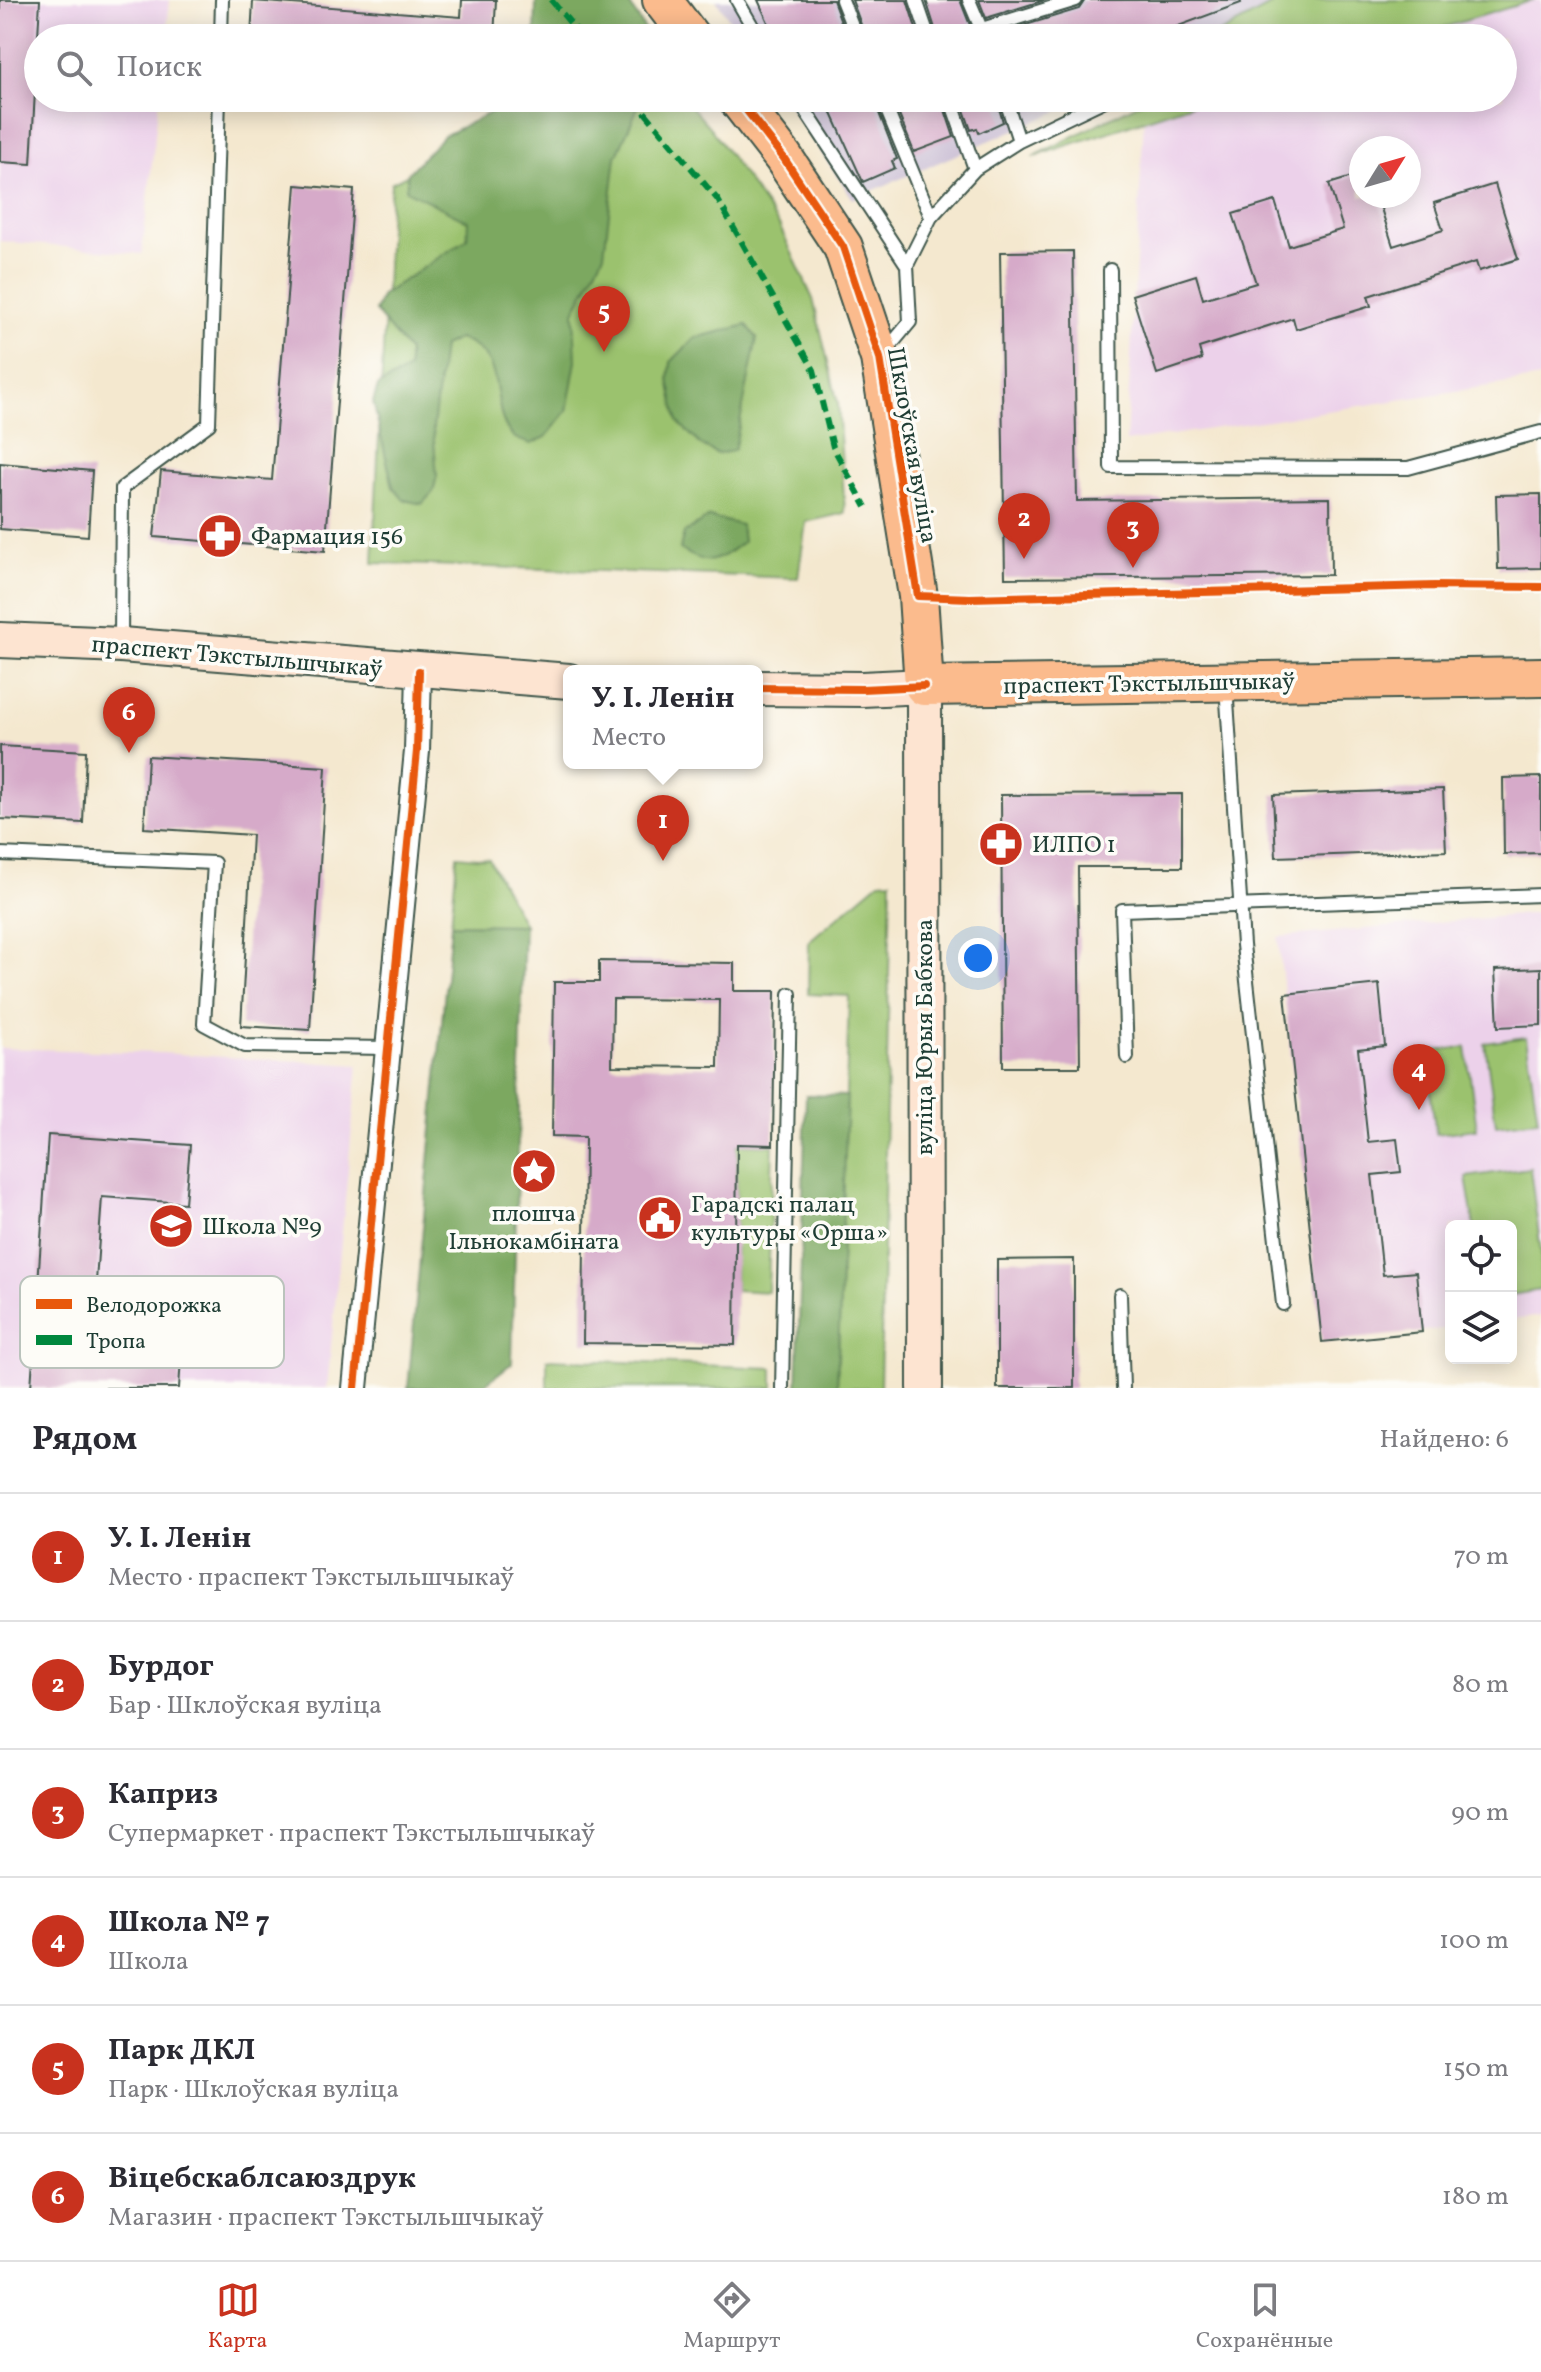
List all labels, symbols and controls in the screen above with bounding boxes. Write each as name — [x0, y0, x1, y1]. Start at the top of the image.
search box — [24, 24, 1517, 112]
icon: search — [52, 46, 96, 90]
text: Поиск — [116, 47, 202, 89]
north arrow — [1349, 136, 1421, 208]
pin: 5 — [578, 286, 630, 352]
street label: Шклоўская вуліца — [877, 344, 945, 546]
pin: 2 — [998, 493, 1050, 559]
pin: 3 — [1107, 502, 1159, 568]
pharmacy icon: Фармация 156 — [196, 512, 244, 560]
place label: Фармация 156 — [251, 521, 403, 555]
street label: праспект Тэкстыльшчыкаў — [90, 628, 384, 688]
popup — [563, 665, 763, 769]
street label: праспект Тэкстыльшчыкаў — [1003, 665, 1295, 705]
text: У. І. Ленін — [591, 678, 735, 720]
pin: 6 — [103, 687, 155, 753]
text: Место — [591, 720, 666, 756]
pin: 1 — [637, 795, 689, 861]
pharmacy icon: ИЛПО 1 — [977, 820, 1025, 868]
place label: ИЛПО 1 — [1032, 829, 1116, 863]
street label: вуліца Юрыя Бабкова — [909, 919, 943, 1155]
your location — [958, 938, 998, 978]
pin: 4 — [1393, 1044, 1445, 1110]
place icon: плошча Ільнокамбіната — [510, 1147, 558, 1195]
place label: Гарадскі палац культуры «Орша» — [691, 1189, 888, 1251]
public building icon: Гарадскі палац культуры «Орша» — [636, 1194, 684, 1242]
place label: плошча Ільнокамбіната — [448, 1198, 620, 1260]
school or university icon: Школа №9 — [147, 1202, 195, 1250]
place label: Школа №9 — [202, 1211, 322, 1245]
map controls — [1445, 1220, 1517, 1364]
button: locate — [1445, 1220, 1517, 1292]
legend — [20, 1276, 284, 1368]
text: Велодорожка — [86, 1291, 222, 1322]
button: layers — [1445, 1292, 1517, 1364]
text: Тропа — [86, 1327, 146, 1358]
text: Рядом — [32, 1417, 137, 1464]
text: Найдено: 6 — [1379, 1422, 1509, 1458]
text: У. І. Ленін — [108, 1518, 251, 1560]
text: 1 — [53, 1539, 63, 1575]
text: 70 m — [1454, 1539, 1509, 1575]
text: Место · праспект Тэкстыльшчыкаў — [108, 1560, 514, 1596]
text: Бурдог — [108, 1646, 214, 1688]
text: 2 — [51, 1667, 65, 1703]
text: 80 m — [1452, 1667, 1509, 1703]
text: Бар · Шклоўская вуліца — [108, 1688, 382, 1724]
text: Каприз — [108, 1774, 218, 1816]
text: 3 — [51, 1795, 65, 1831]
text: 90 m — [1451, 1795, 1509, 1831]
text: Супермаркет · праспект Тэкстыльшчыкаў — [108, 1816, 595, 1852]
text: Школа № 7 — [108, 1902, 270, 1944]
text: 4 — [50, 1923, 66, 1959]
text: 100 m — [1439, 1923, 1509, 1959]
text: Школа — [108, 1944, 189, 1980]
text: Парк ДКЛ — [108, 2030, 256, 2072]
text: 5 — [52, 2051, 64, 2087]
text: 150 m — [1443, 2051, 1509, 2087]
text: Парк · Шклоўская вуліца — [108, 2072, 399, 2108]
text: Віцебскаблсаюздрук — [108, 2158, 416, 2200]
text: 6 — [51, 2179, 65, 2215]
text: 180 m — [1442, 2179, 1509, 2215]
text: Магазин · праспект Тэкстыльшчыкаў — [108, 2200, 544, 2236]
tab: Карта — [208, 2278, 268, 2357]
tab: Маршрут — [683, 2278, 780, 2357]
tab: Сохранённые — [1196, 2278, 1333, 2357]

